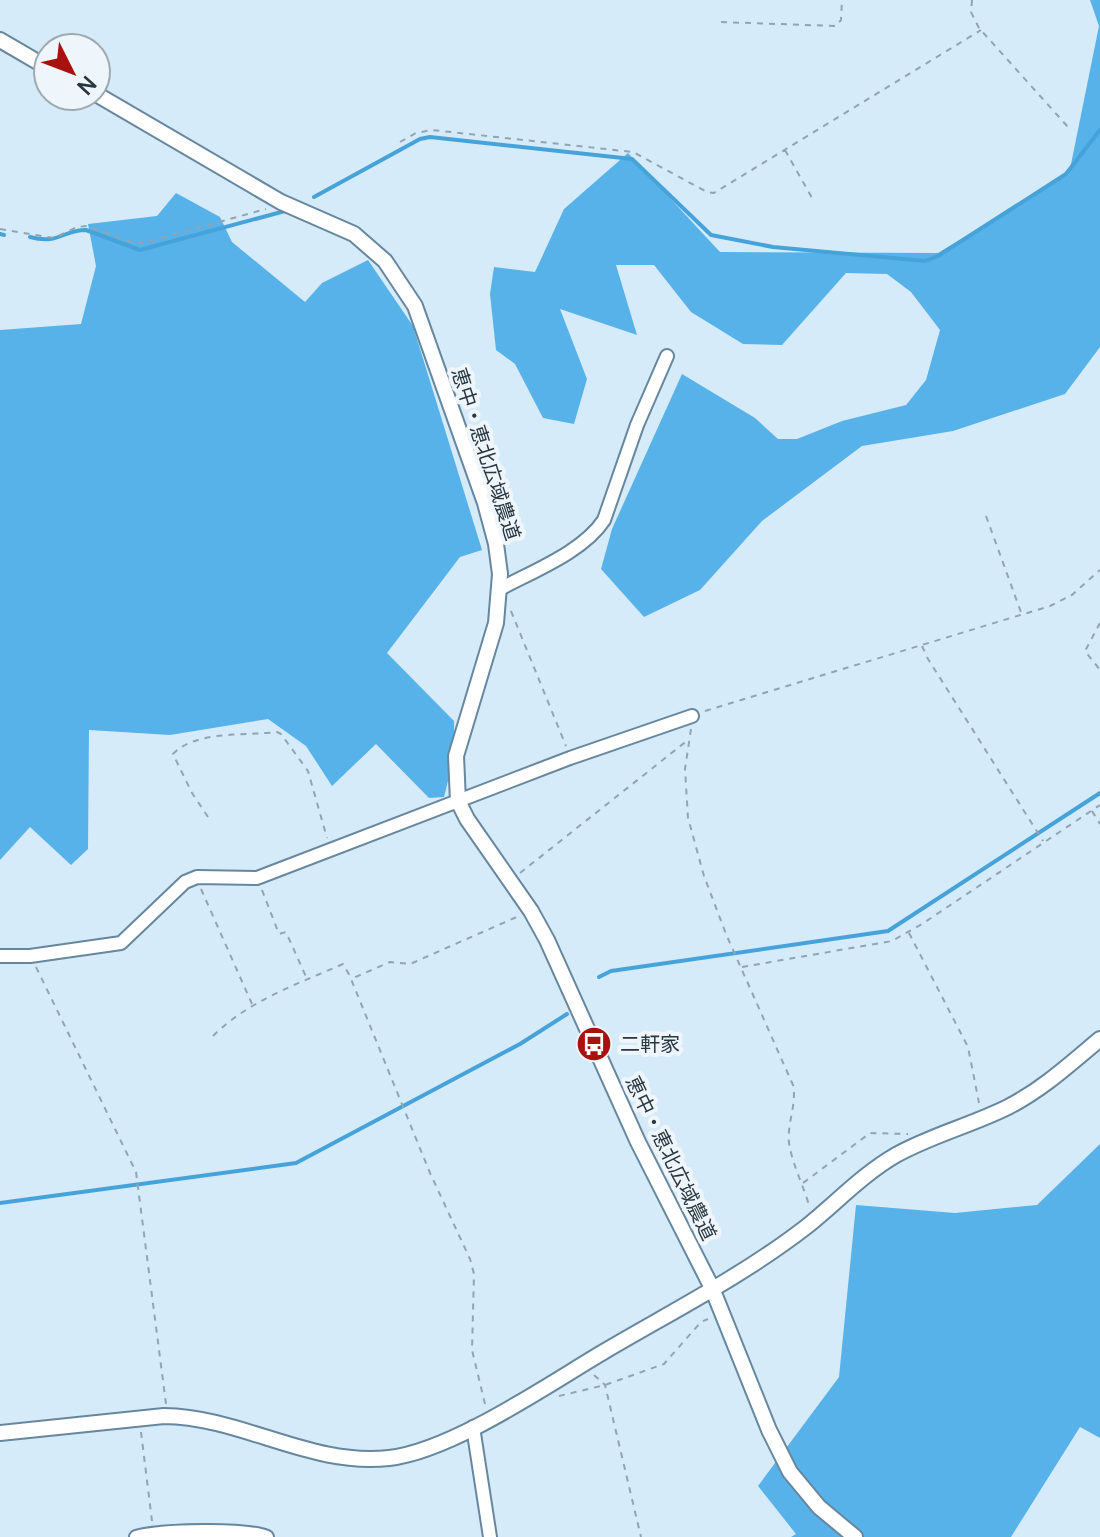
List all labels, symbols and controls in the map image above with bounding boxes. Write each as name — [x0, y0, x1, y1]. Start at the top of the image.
north arrow — [32, 32, 112, 112]
text: N — [70, 69, 103, 101]
street label: 恵中・恵北広域農道 — [446, 364, 527, 544]
bus stop icon: 二軒家 — [575, 1025, 613, 1063]
place label: 二軒家 — [620, 1030, 680, 1057]
street label: 恵中・恵北広域農道 — [620, 1071, 723, 1245]

